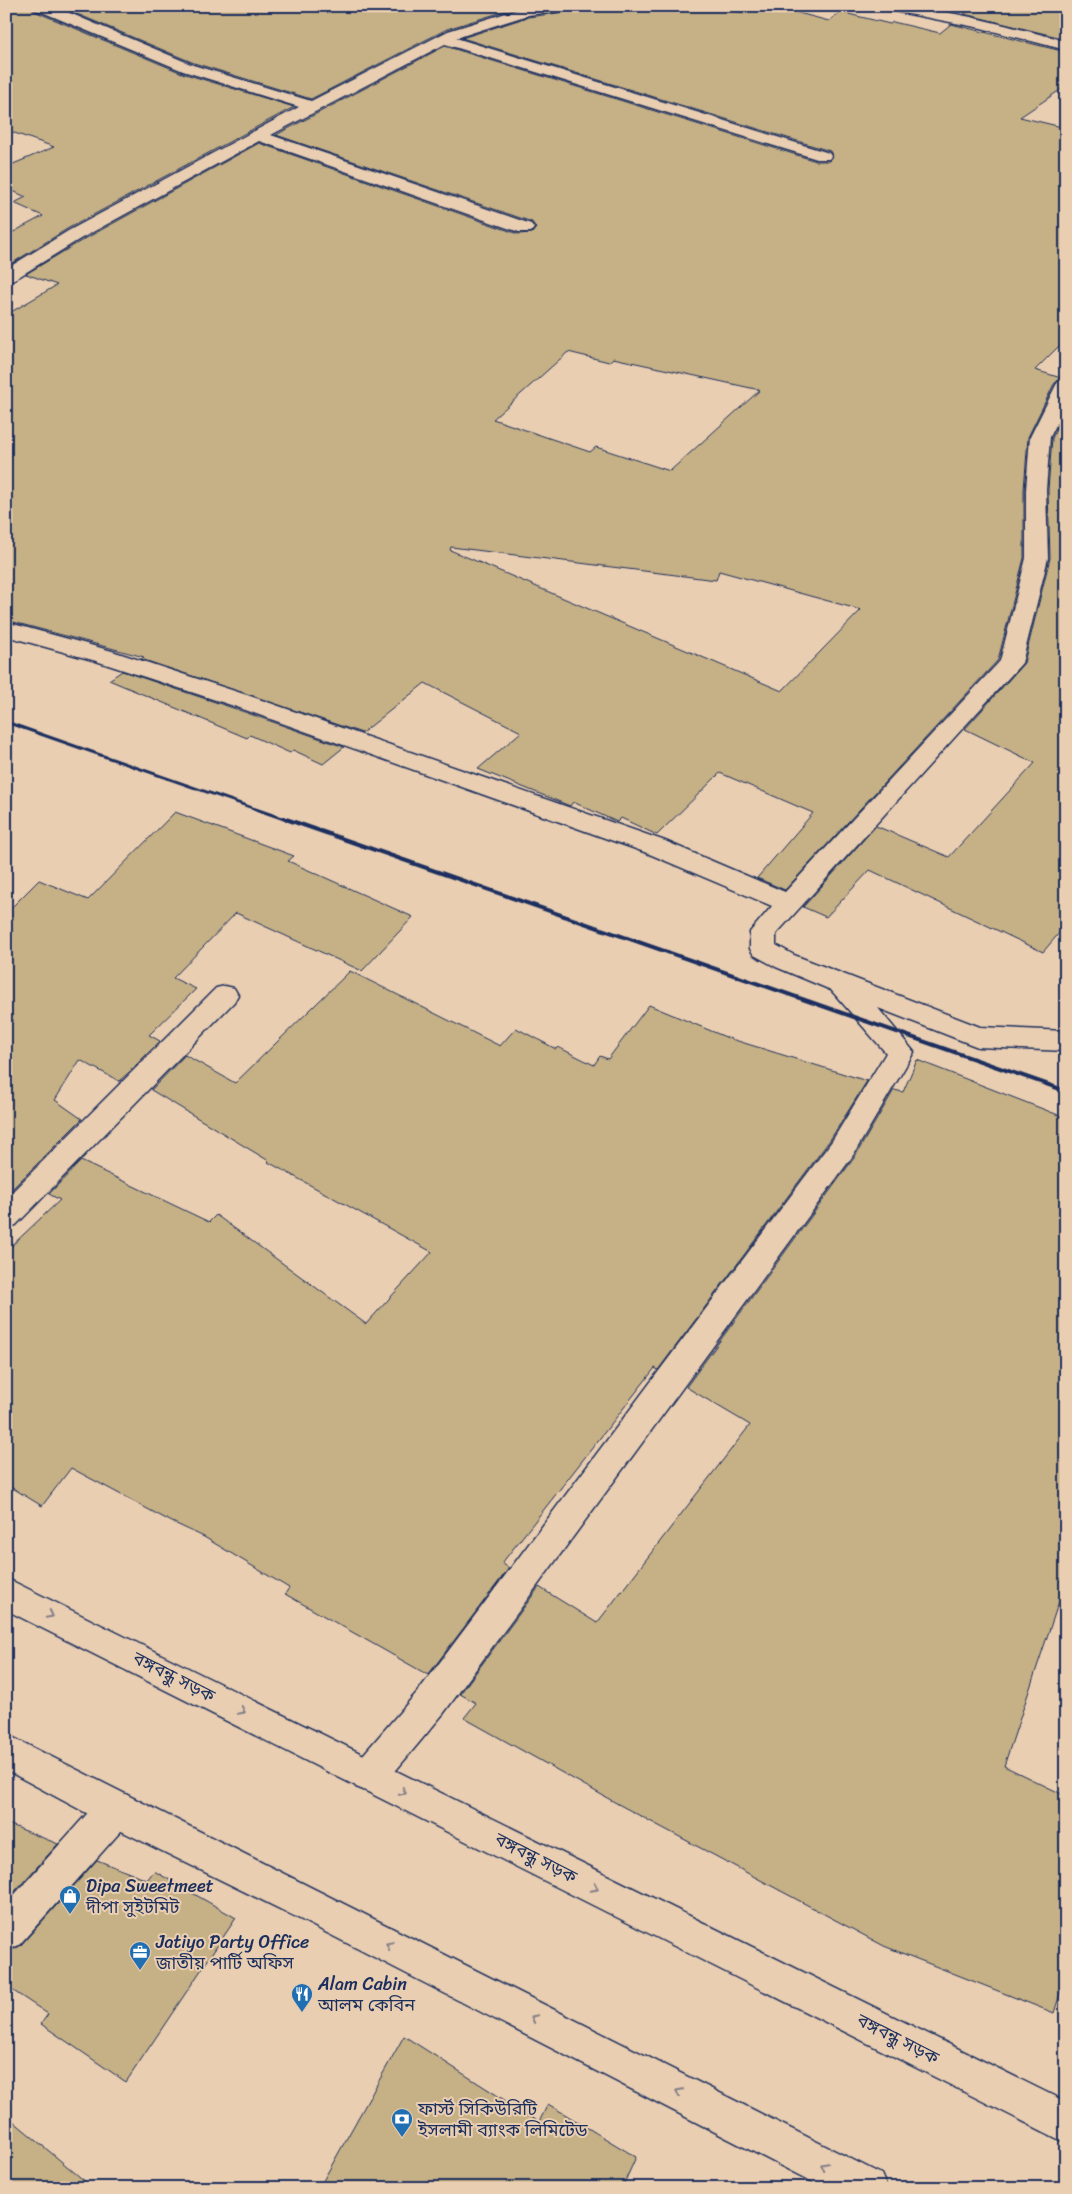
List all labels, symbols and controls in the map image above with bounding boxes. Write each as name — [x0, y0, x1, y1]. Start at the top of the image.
one-way arrow — [45, 1609, 54, 1619]
street label: বঙ্গবন্ধু সড়ক — [126, 1642, 221, 1712]
one-way arrow — [237, 1705, 246, 1715]
one-way arrow — [398, 1786, 407, 1796]
street label: বঙ্গবন্ধু সড়ক — [488, 1823, 583, 1893]
place label: Dipa Sweetmeet দীপা সুইটমিট — [85, 1870, 214, 1923]
one-way arrow — [590, 1882, 599, 1892]
shop icon: Dipa Sweetmeet দীপা সুইটমিট — [58, 1884, 82, 1915]
place label: Jatiyo Party Office জাতীয় পার্টি অফিস — [155, 1926, 309, 1979]
office icon: Jatiyo Party Office জাতীয় পার্টি অফিস — [128, 1940, 152, 1971]
one-way arrow — [386, 1941, 395, 1951]
place label: Alam Cabin আলম কেবিন — [317, 1968, 416, 2021]
restaurant icon: Alam Cabin আলম কেবিন — [290, 1982, 314, 2013]
street label: বঙ্গবন্ধু সড়ক — [850, 2004, 945, 2074]
one-way arrow — [530, 2014, 539, 2024]
one-way arrow — [675, 2088, 684, 2098]
place label: ফার্স্ট সিকিউরিটি ইসলামী ব্যাংক লিমিটেড — [417, 2093, 588, 2146]
bank icon: ফার্স্ট সিকিউরিটি ইসলামী ব্যাংক লিমিটেড — [390, 2107, 414, 2138]
one-way arrow — [820, 2162, 829, 2172]

